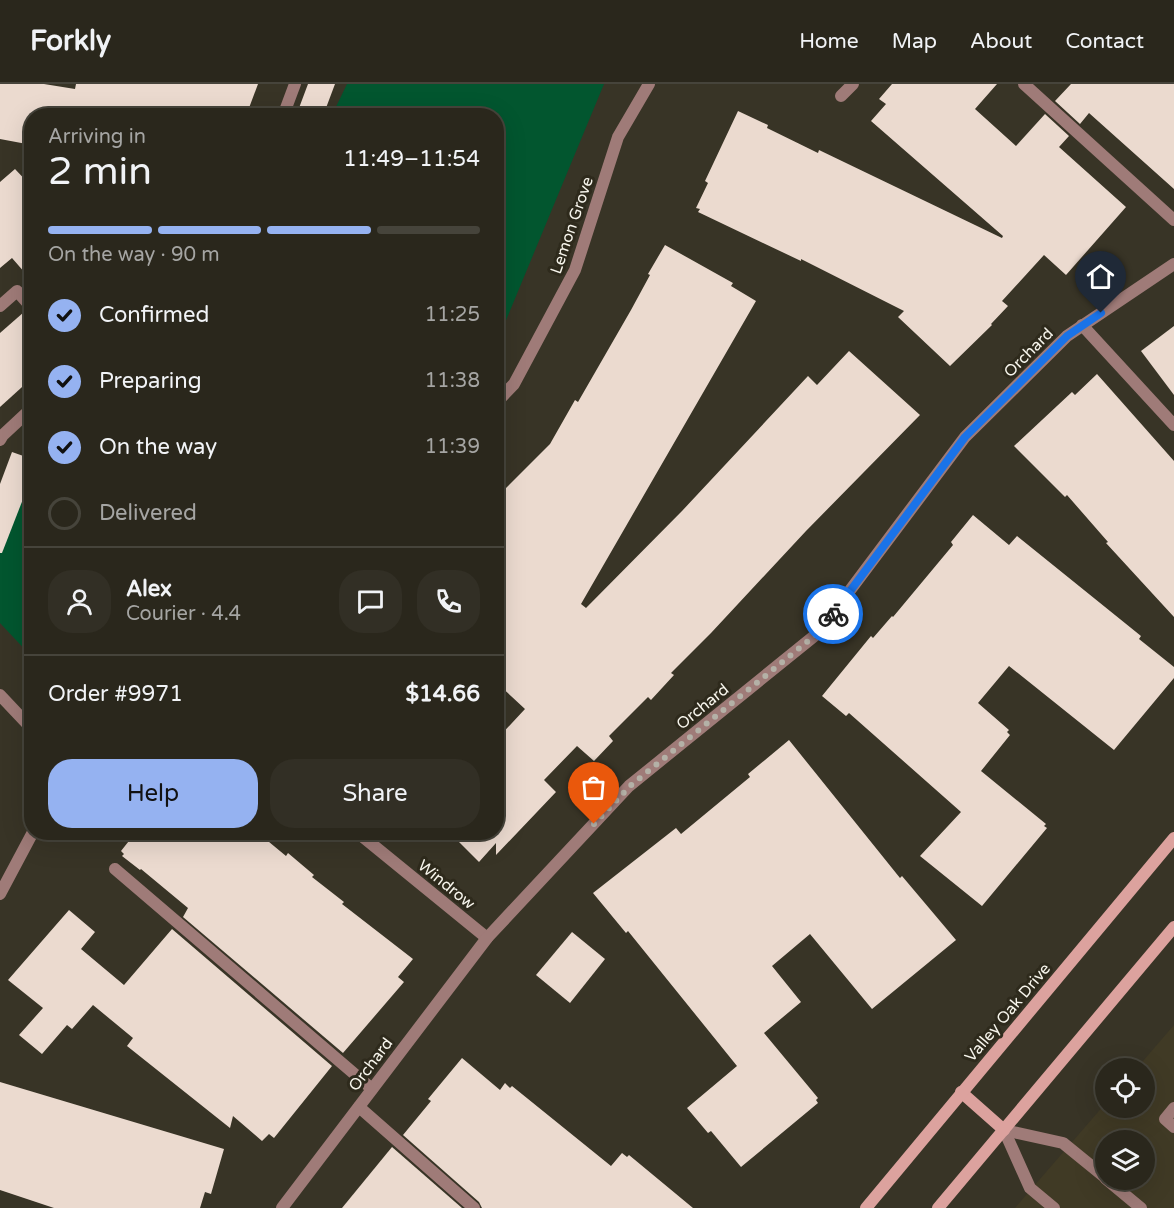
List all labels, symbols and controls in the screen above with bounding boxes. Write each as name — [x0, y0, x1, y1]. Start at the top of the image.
text: Forkly — [30, 24, 111, 58]
text: Home — [799, 29, 859, 54]
text: Map — [892, 29, 937, 54]
text: About — [970, 29, 1032, 54]
text: Contact — [1065, 29, 1144, 54]
text: Arriving in — [48, 125, 146, 149]
text: 11:49–11:54 — [343, 146, 480, 172]
text: 2 min — [48, 148, 152, 195]
street label: Lemon Grove — [546, 174, 598, 277]
text: On the way · 90 m — [48, 243, 220, 267]
pin — [1075, 251, 1126, 313]
icon: home — [1084, 260, 1117, 293]
icon: check — [48, 299, 81, 332]
text: Confirmed — [99, 302, 209, 328]
text: 11:25 — [425, 303, 480, 327]
street label: Orchard — [1000, 324, 1058, 382]
icon: check — [48, 365, 81, 398]
text: Preparing — [99, 368, 202, 394]
text: 11:38 — [425, 369, 480, 393]
icon: check — [48, 431, 81, 464]
text: On the way — [99, 434, 217, 460]
text: 11:39 — [425, 435, 480, 459]
text: Delivered — [99, 500, 197, 526]
button: person — [48, 570, 111, 633]
button: chat — [339, 570, 402, 633]
button: phone — [417, 570, 480, 633]
text: Alex — [126, 576, 172, 602]
courier — [803, 584, 863, 644]
icon: bike — [817, 598, 850, 631]
text: Courier · 4.4 — [126, 602, 241, 626]
street label: Orchard — [672, 680, 733, 734]
text: Order #9971 — [48, 681, 183, 707]
text: $14.66 — [405, 681, 480, 707]
button: Help — [48, 759, 258, 828]
button: Share — [270, 759, 480, 828]
pin — [568, 762, 619, 824]
icon: bag — [577, 771, 610, 804]
street label: Windrow — [414, 856, 479, 914]
street label: Valley Oak Drive — [961, 959, 1055, 1066]
street label: Orchard — [344, 1034, 397, 1095]
map controls — [1095, 1058, 1155, 1190]
button: locate — [1095, 1058, 1155, 1118]
button: layers — [1095, 1130, 1155, 1190]

